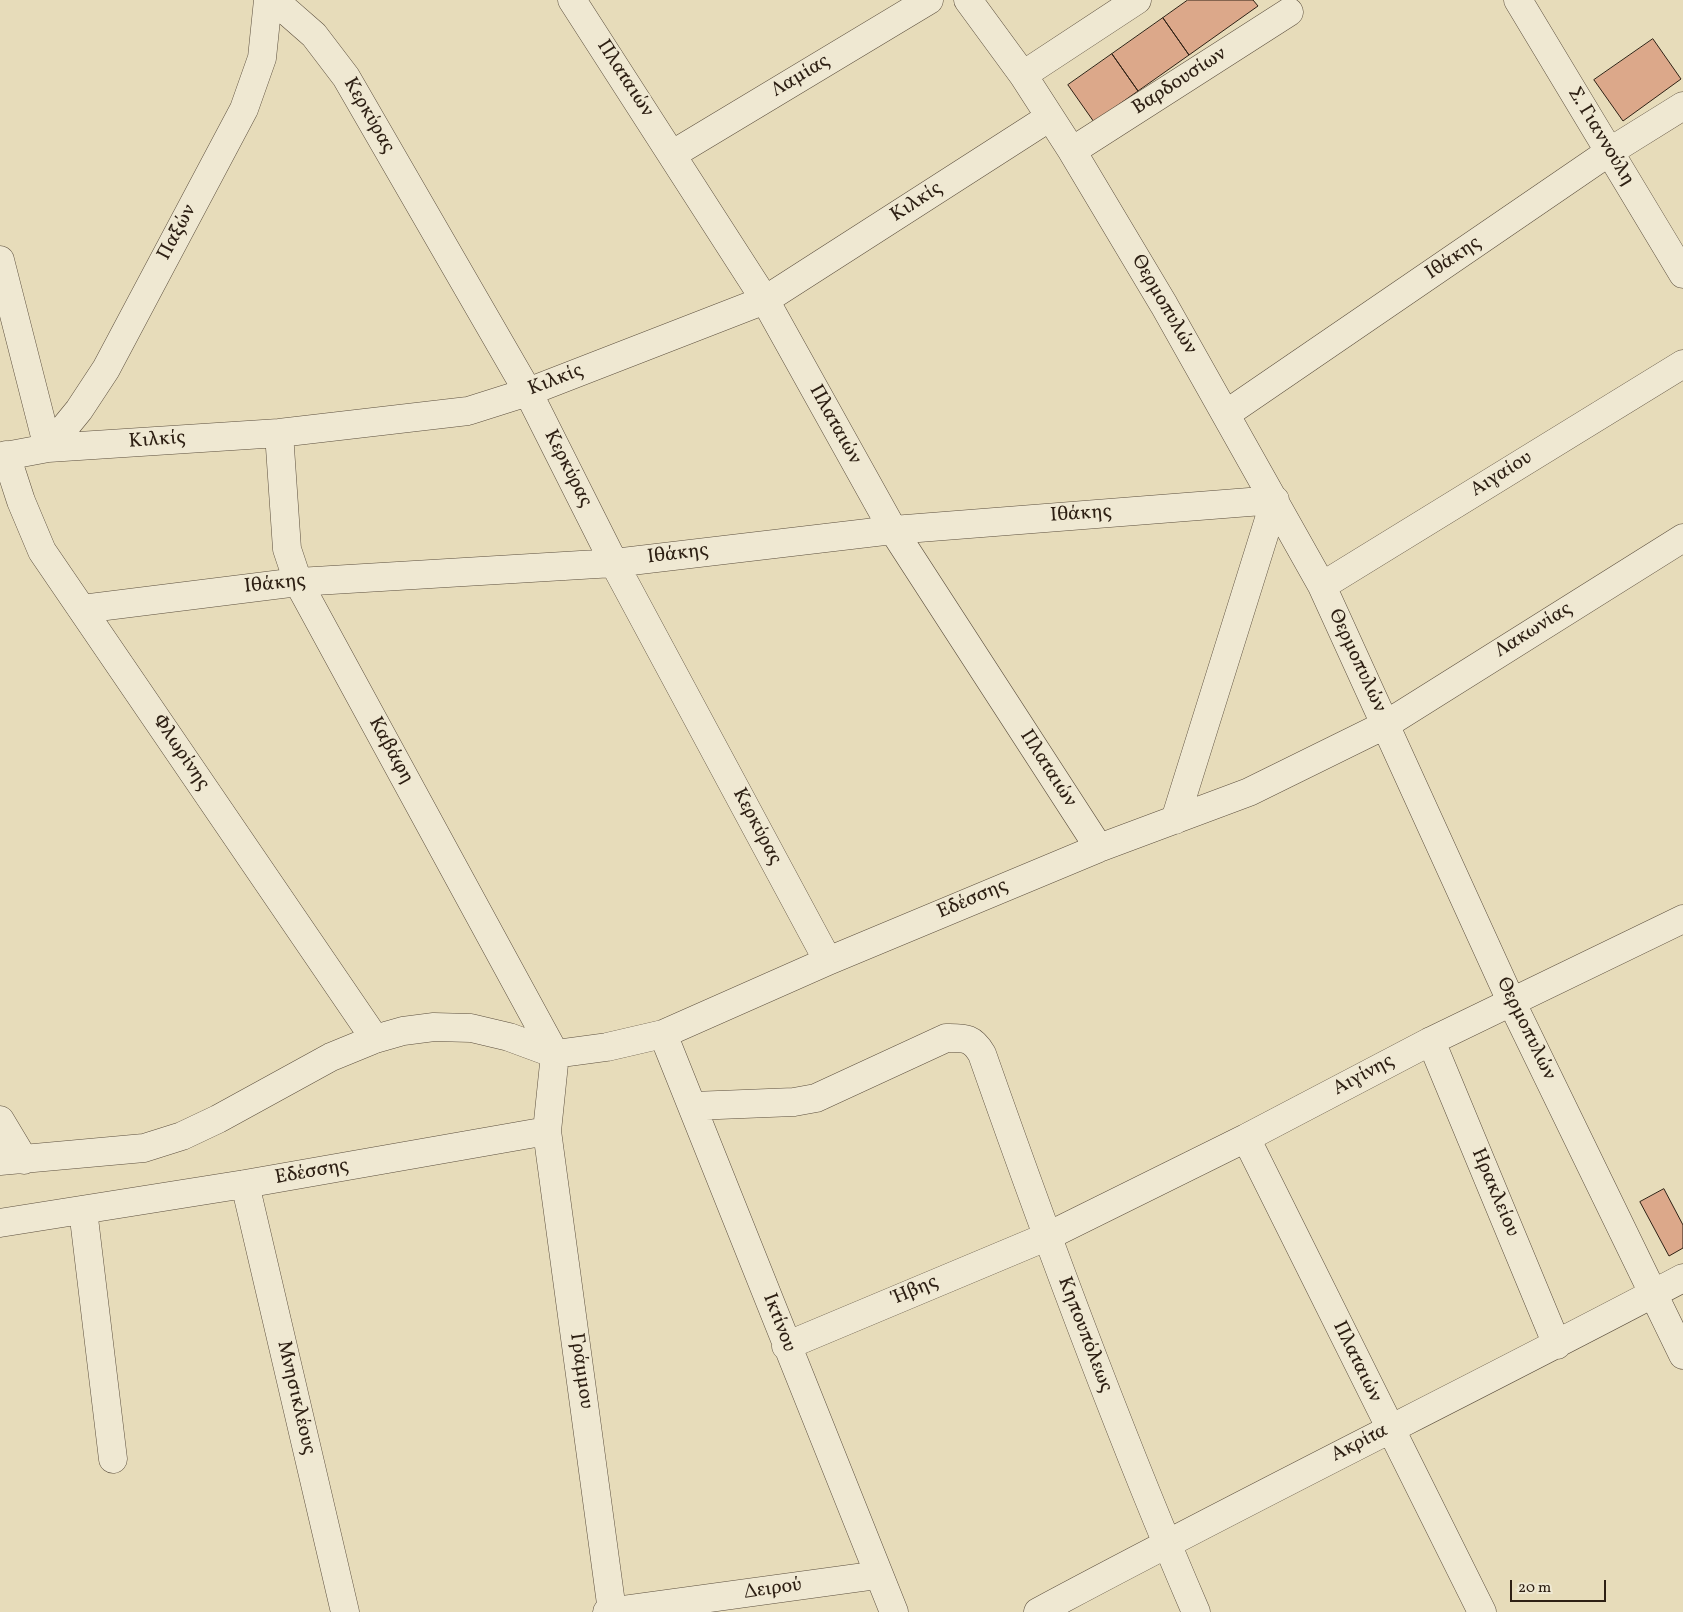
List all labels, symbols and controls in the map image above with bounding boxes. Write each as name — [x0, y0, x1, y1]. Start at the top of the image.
street label: Πλαταιών — [590, 36, 658, 122]
street label: Βαρδουσίων — [1129, 43, 1231, 121]
street label: Λαμίας — [767, 50, 835, 104]
street label: Κερκύρας — [337, 74, 399, 158]
street label: Σ. Γιαννούλη — [1561, 83, 1639, 191]
street label: Κιλκίς — [887, 177, 947, 229]
street label: Παξών — [153, 201, 203, 265]
street label: Ιθάκης — [1422, 232, 1486, 286]
street label: Θερμοπυλών — [1125, 251, 1201, 359]
street label: Κιλκίς — [525, 360, 587, 402]
street label: Πλαταιών — [802, 381, 866, 469]
street label: Κερκύρας — [537, 426, 597, 512]
street label: Κιλκίς — [128, 427, 186, 455]
street label: Αιγαίου — [1467, 447, 1537, 503]
street label: Ιθάκης — [1049, 501, 1113, 529]
street label: Ιθάκης — [646, 539, 710, 571]
street label: Ιθάκης — [243, 570, 307, 600]
street label: Λακωνίας — [1491, 598, 1577, 664]
street label: Θερμοπυλών — [1322, 606, 1390, 716]
street label: Φλωρίνης — [146, 710, 214, 796]
street label: Καβάφη — [362, 713, 418, 789]
street label: Πλαταιών — [1013, 726, 1081, 812]
street label: Κερκύρας — [726, 785, 786, 869]
street label: Εδέσσης — [934, 874, 1012, 926]
street label: Θερμοπυλών — [1490, 974, 1560, 1084]
street label: Αιγίνης — [1329, 1050, 1399, 1102]
street label: Ηρακλείου — [1465, 1145, 1523, 1241]
street label: Εδέσσης — [273, 1155, 351, 1191]
street label: Ήβης — [890, 1271, 942, 1311]
street label: Κηπουπόλεως — [1051, 1274, 1117, 1396]
street label: Ικτίνου — [756, 1290, 800, 1356]
street label: Πλαταιών — [1326, 1318, 1386, 1406]
street label: Γράμμου — [563, 1332, 597, 1410]
street label: Μνησικλέους — [270, 1339, 320, 1457]
street label: Ακρίτα — [1328, 1420, 1392, 1468]
scale bar — [1513, 1570, 1609, 1602]
street label: Δειρού — [743, 1574, 803, 1606]
text: 20 m — [1518, 1578, 1551, 1599]

